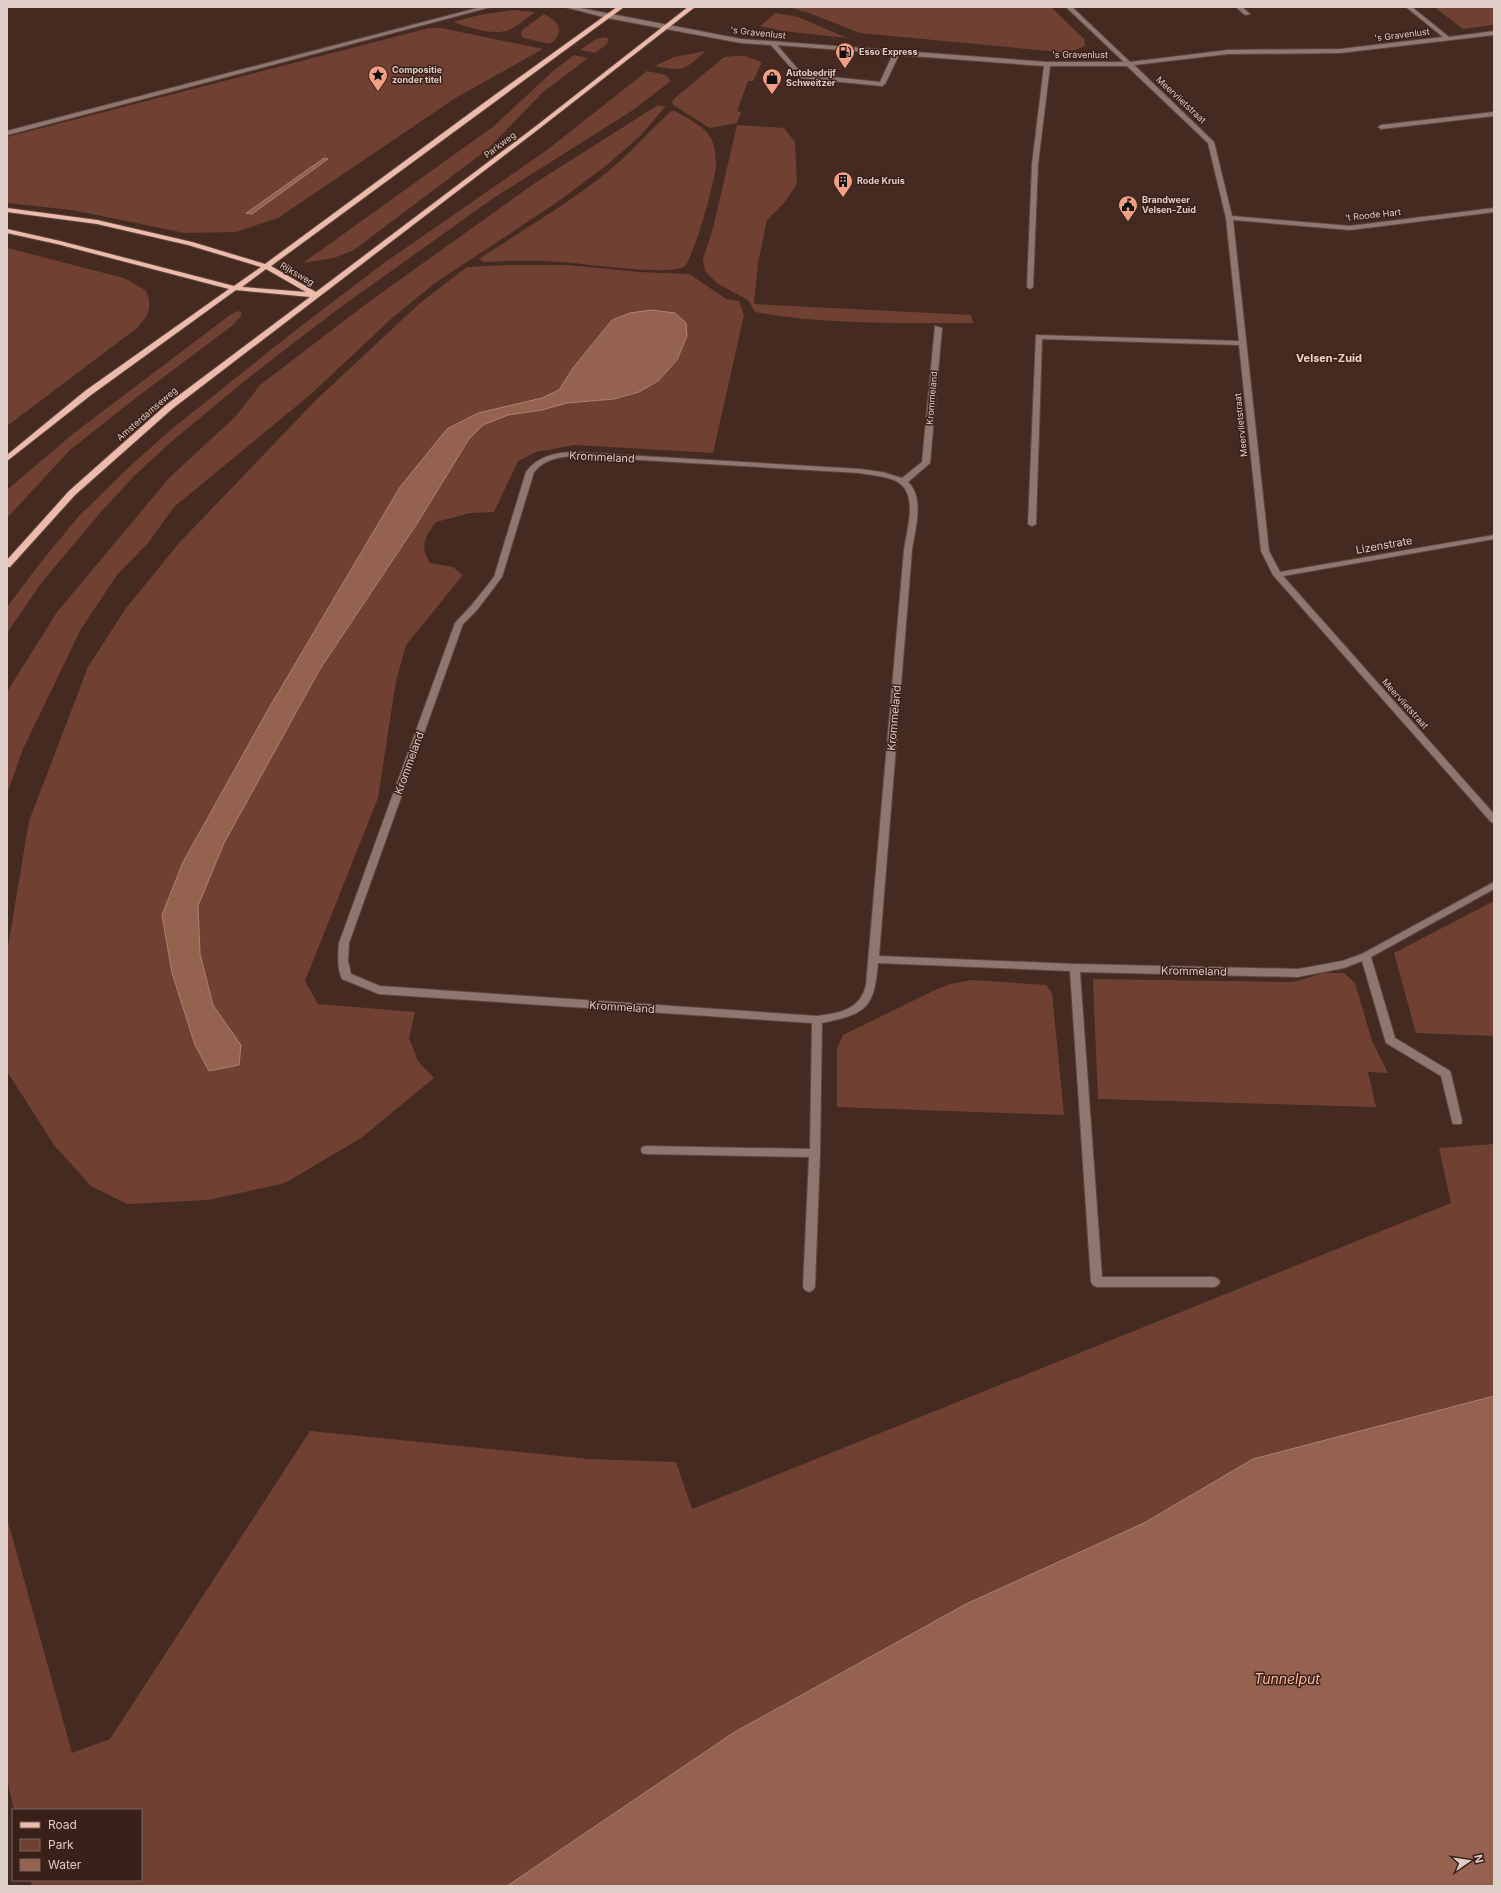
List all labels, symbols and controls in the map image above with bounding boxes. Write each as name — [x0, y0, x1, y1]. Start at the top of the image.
street label: 's Gravenlust — [730, 24, 786, 41]
street label: 's Gravenlust — [1374, 26, 1430, 43]
fuel station icon: Esso Express — [834, 41, 856, 69]
place label: Esso Express — [859, 46, 917, 57]
street label: 's Gravenlust — [1052, 49, 1108, 60]
place icon: Compositie zonder titel — [367, 64, 389, 92]
place label: Compositie zonder titel — [392, 64, 443, 85]
shop icon: Autobedrijf Schweitzer — [761, 67, 783, 95]
place label: Autobedrijf Schweitzer — [786, 67, 836, 88]
street label: Meervlietstraat — [1154, 74, 1208, 125]
street label: Parkweg — [482, 129, 518, 160]
building icon: Rode Kruis — [832, 170, 854, 198]
place label: Rode Kruis — [857, 175, 905, 186]
public building icon: Brandweer Velsen-Zuid — [1117, 194, 1139, 222]
place label: Brandweer Velsen-Zuid — [1142, 194, 1196, 215]
street label: 't Roode Hart — [1344, 206, 1401, 223]
street label: Rijksweg — [278, 259, 316, 288]
district label: Velsen-Zuid — [1296, 351, 1362, 365]
street label: Krommeland — [924, 371, 939, 425]
street label: Amsterdamseweg — [114, 384, 179, 443]
street label: Meervlietstraat — [1232, 393, 1249, 457]
street label: Krommeland — [569, 448, 635, 466]
street label: Lizenstrate — [1355, 533, 1413, 557]
street label: Meervlietstraat — [1380, 676, 1431, 731]
street label: Krommeland — [884, 685, 904, 751]
street label: Krommeland — [391, 730, 427, 796]
street label: Krommeland — [1161, 963, 1227, 979]
street label: Krommeland — [589, 998, 655, 1016]
water label: Tunnelput — [1254, 1670, 1320, 1687]
legend — [12, 1809, 142, 1881]
text: Road — [48, 1817, 77, 1832]
text: Park — [48, 1837, 74, 1852]
north arrow — [1449, 1841, 1489, 1881]
text: N — [1471, 1853, 1487, 1864]
text: Water — [48, 1857, 82, 1872]

